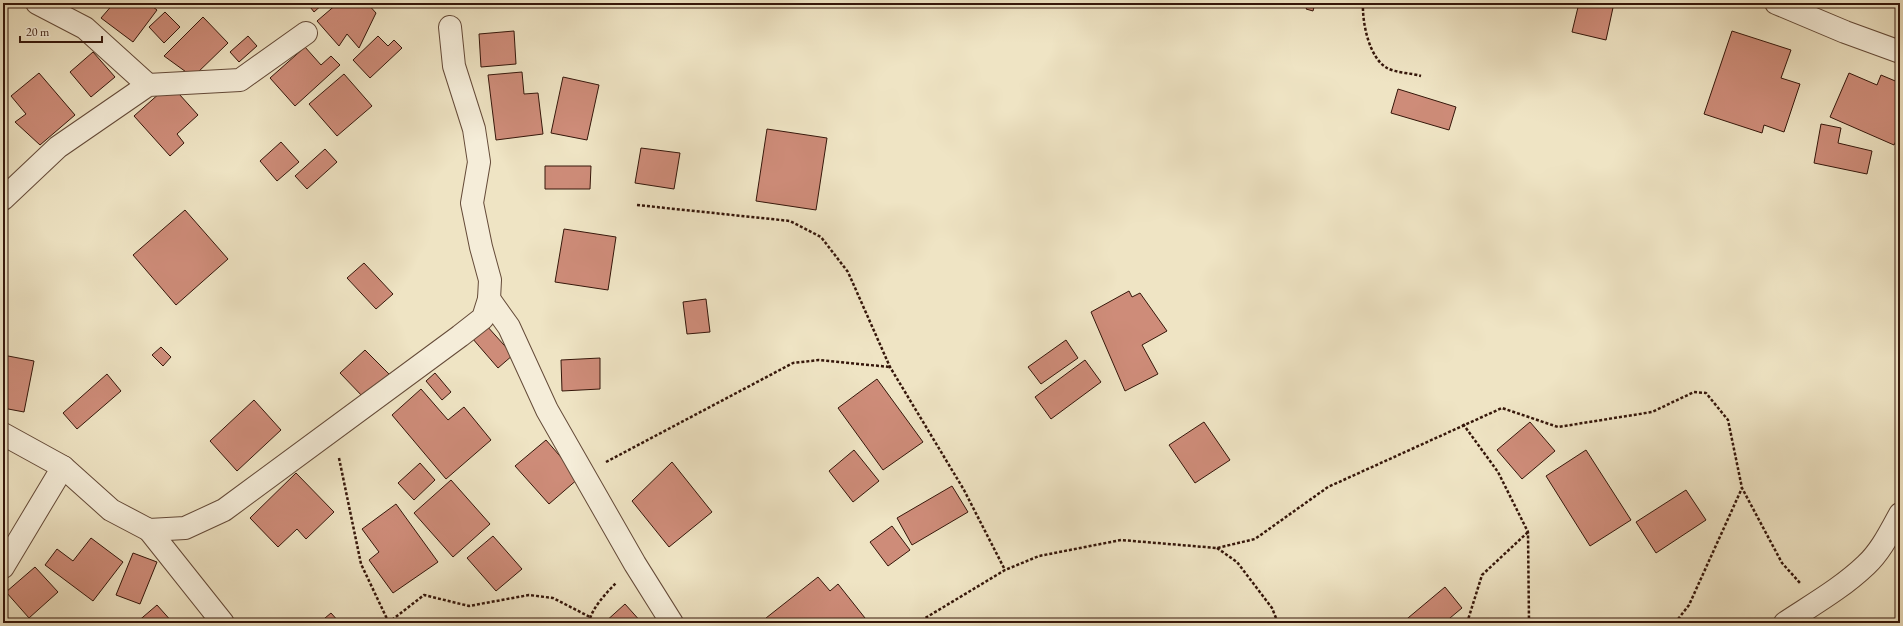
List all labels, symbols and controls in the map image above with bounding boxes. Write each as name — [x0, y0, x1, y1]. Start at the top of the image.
scale bar — [20, 18, 102, 44]
text: 20 m — [26, 24, 50, 40]

